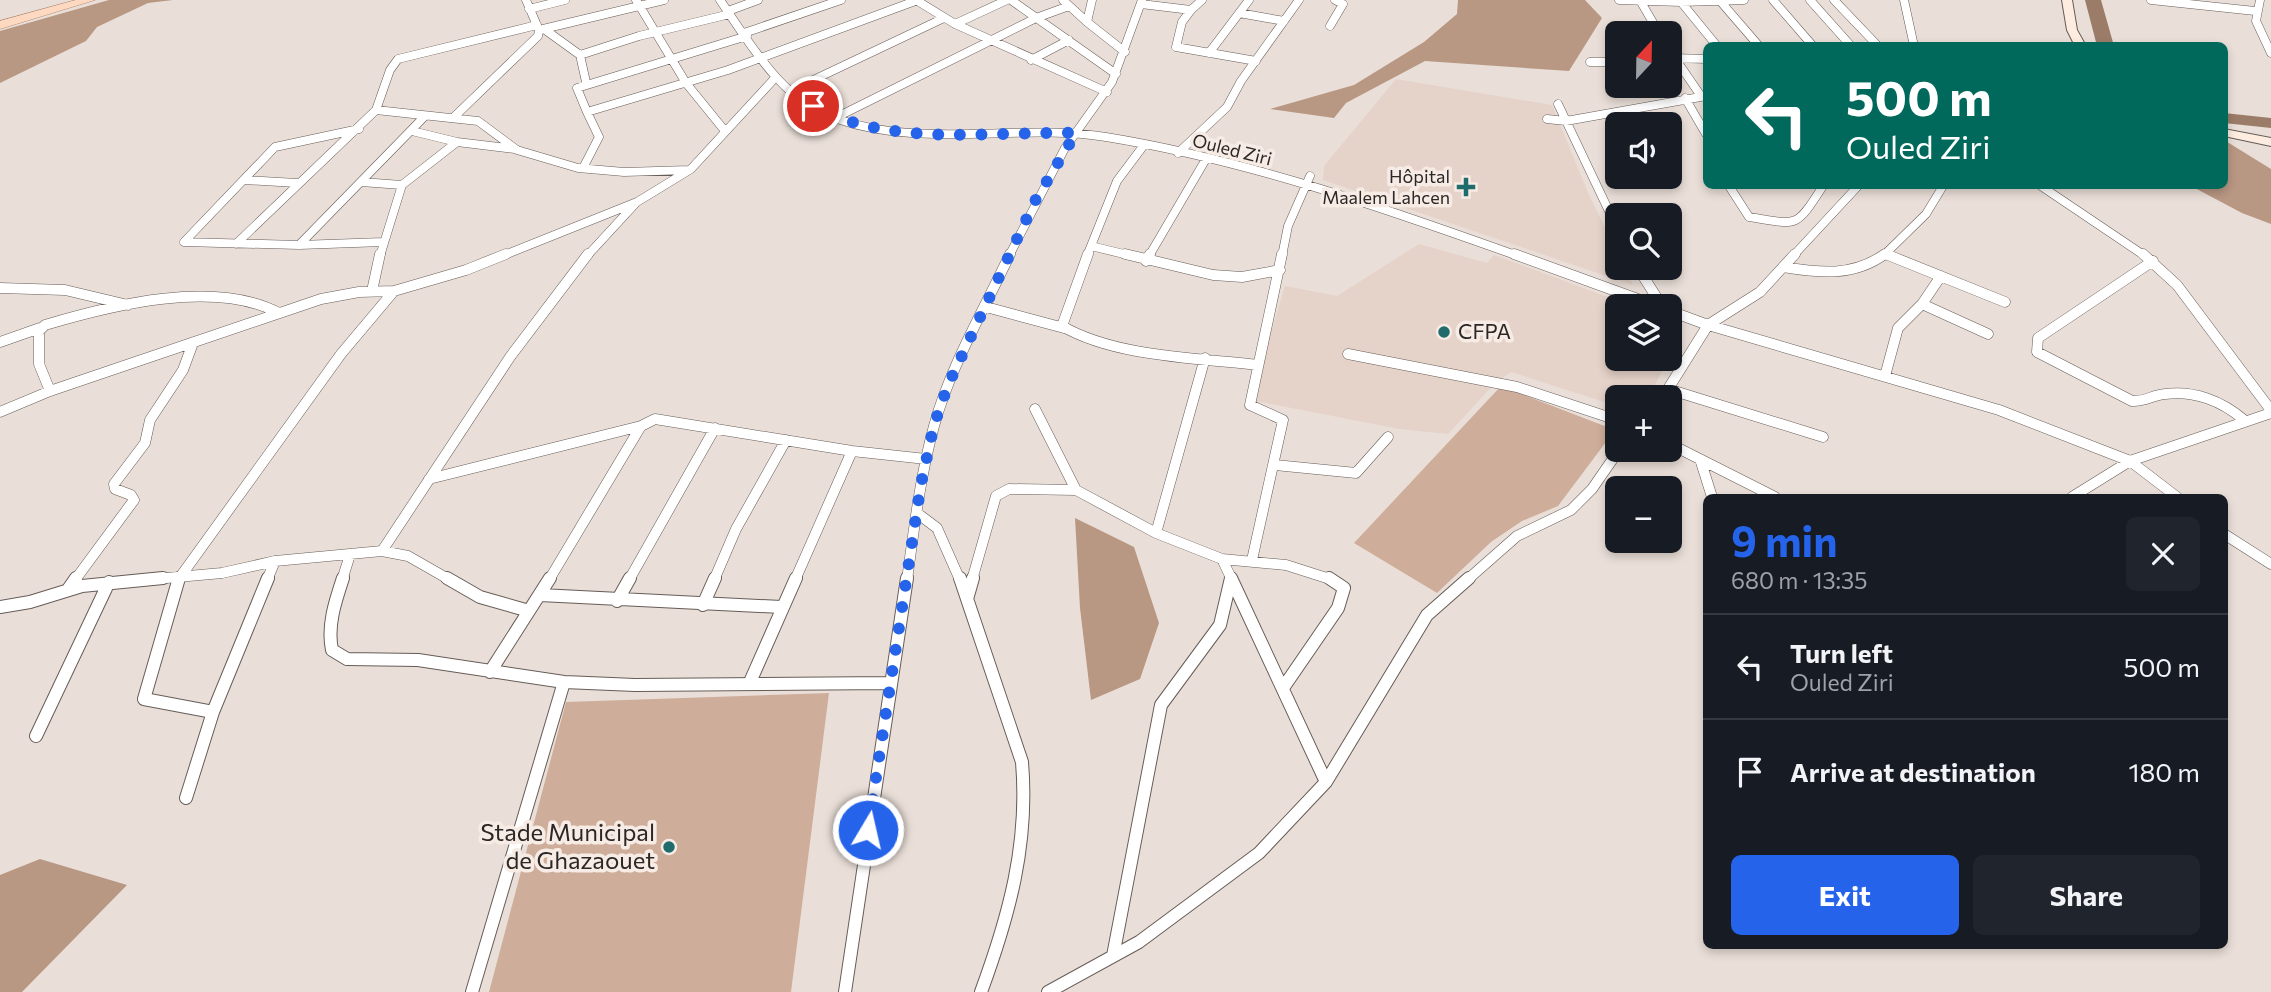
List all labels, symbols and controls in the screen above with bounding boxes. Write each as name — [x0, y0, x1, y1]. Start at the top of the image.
north arrow — [1605, 21, 1682, 98]
map controls — [1605, 21, 1682, 553]
text: 500 m — [1846, 66, 1992, 126]
icon: left — [1731, 70, 1822, 161]
pin — [783, 76, 843, 136]
icon: arrive — [794, 87, 832, 125]
button: sound — [1605, 112, 1682, 189]
text: Ouled Ziri — [1846, 126, 1990, 166]
street label: Ouled Ziri — [1190, 129, 1274, 170]
place label: Hôpital Maalem Lahcen — [1322, 165, 1450, 208]
marker: Hôpital Maalem Lahcen — [1456, 177, 1476, 197]
button: search — [1605, 203, 1682, 280]
button: layers — [1605, 294, 1682, 371]
place label: CFPA — [1458, 318, 1511, 343]
marker: CFPA — [1436, 324, 1452, 340]
button: + — [1605, 385, 1682, 462]
button: − — [1605, 476, 1682, 553]
text: 9 min — [1731, 514, 1838, 566]
button: close — [2126, 517, 2200, 591]
text: 680 m · 13:35 — [1731, 566, 1867, 594]
text: Turn left — [1790, 637, 1893, 668]
icon: left — [1731, 648, 1769, 686]
text: 500 m — [2123, 651, 2200, 682]
text: Ouled Ziri — [1790, 668, 1894, 696]
icon: arrive — [1731, 753, 1769, 791]
text: Arrive at destination — [1790, 756, 2036, 787]
text: 180 m — [2128, 756, 2200, 787]
position arrow — [831, 793, 905, 867]
place label: Stade Municipal de Ghazaouet — [481, 817, 655, 874]
marker: Stade Municipal de Ghazaouet — [661, 839, 677, 855]
button: Exit — [1731, 855, 1959, 935]
button: Share — [1973, 855, 2200, 935]

